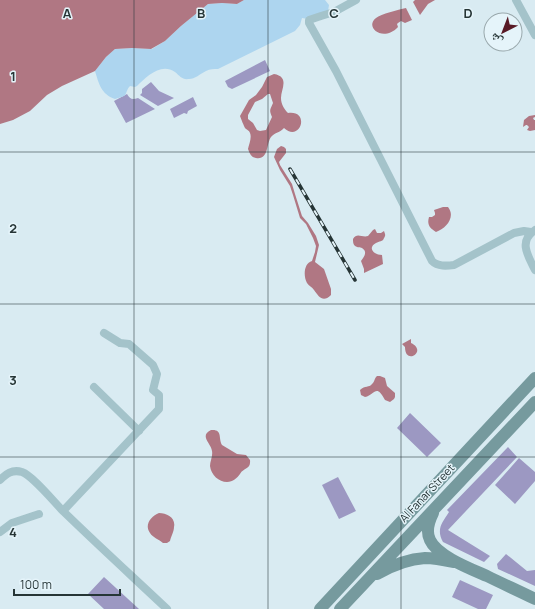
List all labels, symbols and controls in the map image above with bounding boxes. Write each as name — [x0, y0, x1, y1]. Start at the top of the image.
text: A — [63, 4, 72, 22]
text: B — [197, 4, 205, 22]
text: C — [329, 4, 339, 22]
text: D — [463, 4, 473, 22]
north arrow — [483, 12, 523, 52]
text: ش — [486, 29, 506, 49]
text: 1 — [10, 67, 16, 85]
text: 2 — [9, 219, 17, 237]
text: 3 — [9, 371, 17, 389]
street label: Al Fanar Street — [396, 460, 457, 525]
text: 4 — [9, 523, 17, 541]
scale bar — [14, 571, 120, 597]
text: 100 m — [20, 576, 52, 593]

